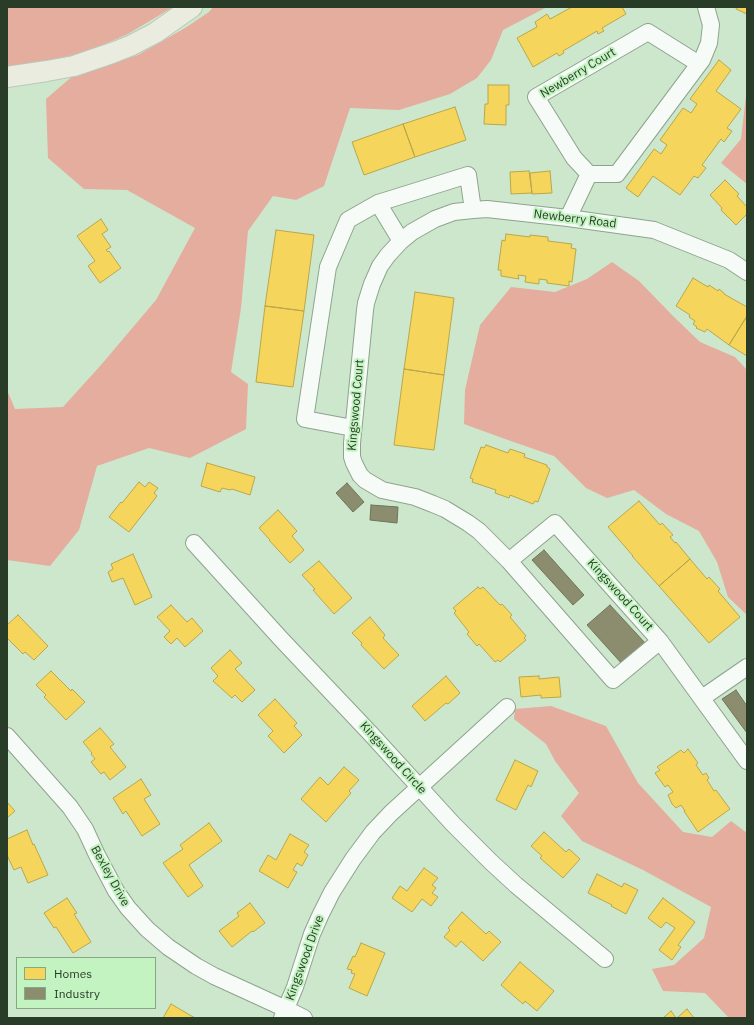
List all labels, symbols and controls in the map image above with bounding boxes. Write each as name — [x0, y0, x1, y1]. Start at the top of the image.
street label: Newberry Court — [538, 45, 618, 101]
street label: Newberry Road — [533, 207, 617, 231]
street label: Kingswood Court — [345, 359, 367, 451]
street label: Kingswood Court — [584, 556, 656, 634]
street label: Kingswood Circle — [357, 719, 429, 797]
street label: Bexley Drive — [88, 843, 132, 909]
street label: Kingswood Drive — [283, 913, 327, 1003]
legend — [16, 957, 156, 1009]
text: Homes — [54, 966, 92, 981]
text: Industry — [54, 986, 100, 1001]

